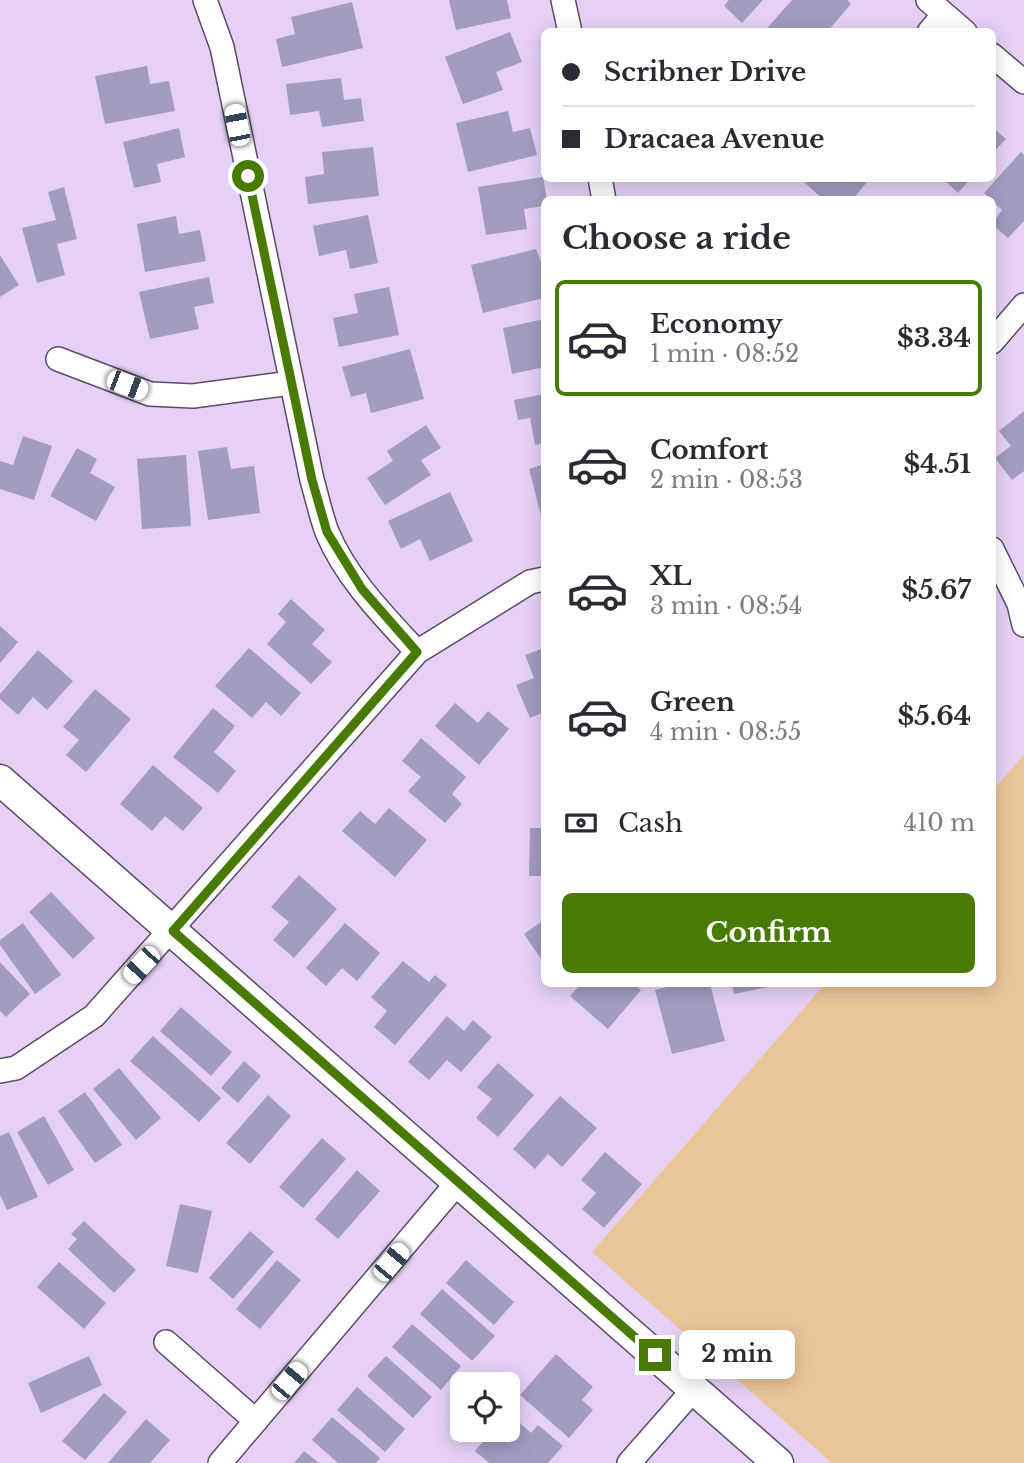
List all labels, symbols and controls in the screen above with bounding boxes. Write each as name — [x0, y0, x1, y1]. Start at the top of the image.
text: Scribner Drive — [604, 56, 806, 88]
car — [223, 102, 252, 148]
text: Dracaea Avenue — [604, 123, 824, 155]
route start — [232, 160, 264, 192]
text: Choose a ride — [562, 218, 791, 258]
icon: car — [566, 307, 629, 370]
text: Economy — [650, 308, 783, 340]
text: $3.34 — [897, 322, 971, 354]
text: 1 min · 08:52 — [650, 340, 799, 368]
car — [104, 368, 151, 402]
icon: car — [566, 433, 629, 496]
text: Comfort — [650, 434, 768, 466]
text: $4.51 — [903, 448, 971, 480]
text: 2 min · 08:53 — [650, 466, 803, 494]
icon: car — [566, 559, 629, 622]
text: XL — [650, 560, 692, 592]
text: $5.67 — [901, 574, 971, 606]
text: 3 min · 08:54 — [650, 592, 802, 620]
icon: car — [566, 685, 629, 748]
text: Green — [650, 686, 735, 718]
text: $5.64 — [898, 700, 971, 732]
text: 4 min · 08:55 — [650, 718, 801, 746]
icon: cash — [562, 804, 600, 842]
text: Cash — [618, 807, 683, 839]
text: 410 m — [904, 809, 975, 837]
button: Confirm — [562, 893, 975, 973]
car — [119, 942, 164, 988]
car — [370, 1239, 413, 1285]
callout: 2 min — [680, 1330, 795, 1380]
route end — [639, 1339, 671, 1371]
text: 2 min — [701, 1340, 773, 1368]
car — [268, 1358, 311, 1404]
map controls — [450, 1372, 520, 1442]
button: locate — [450, 1372, 520, 1442]

